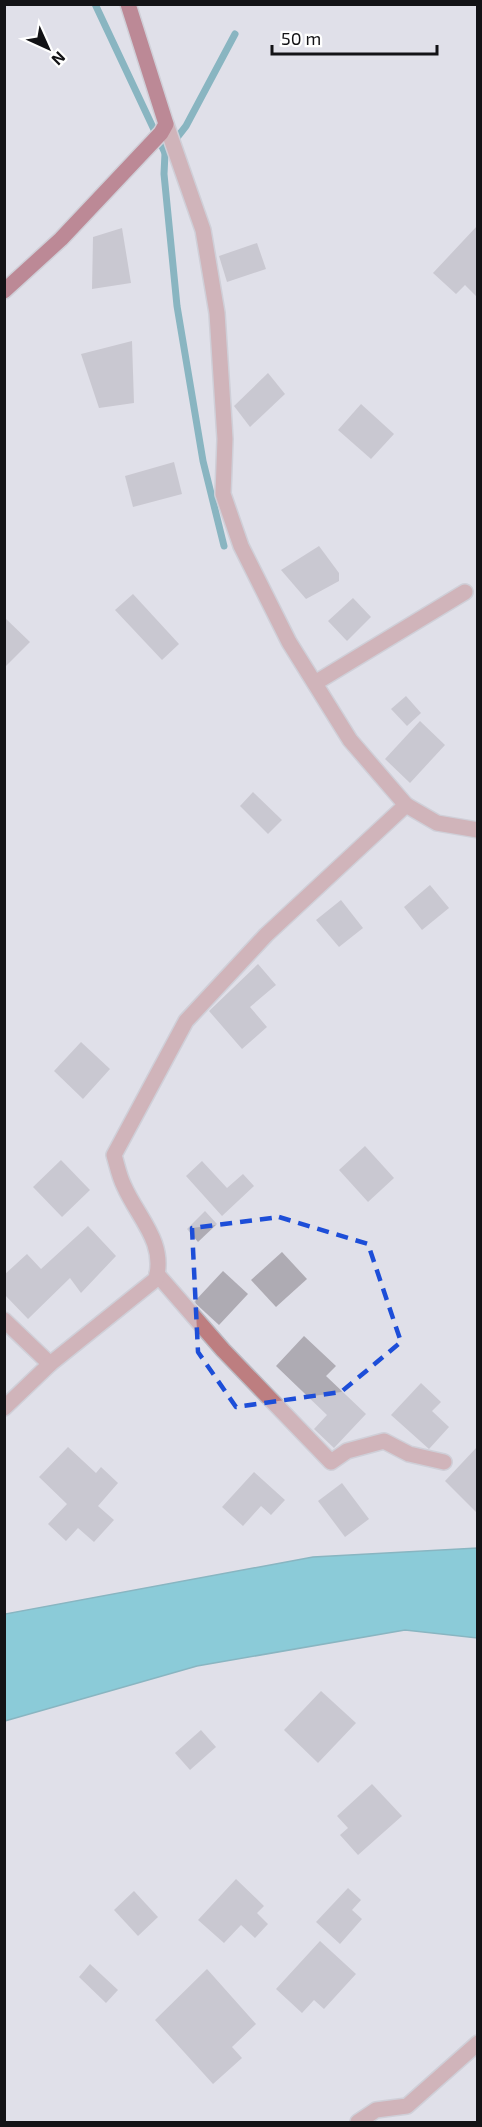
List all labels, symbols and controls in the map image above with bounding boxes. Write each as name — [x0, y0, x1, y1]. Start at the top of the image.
north arrow — [18, 18, 78, 78]
scale bar — [272, 18, 437, 56]
text: 50 m — [281, 27, 321, 49]
text: N — [48, 48, 70, 70]

